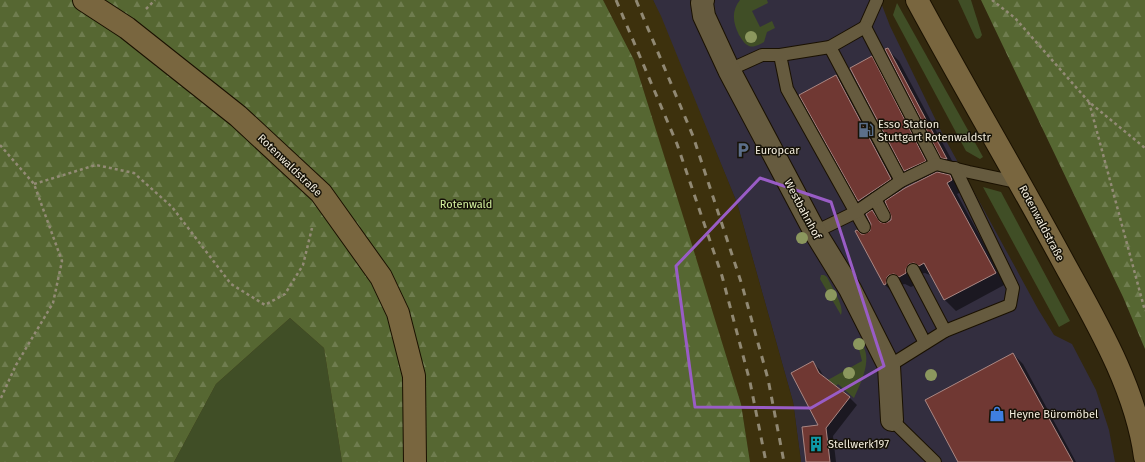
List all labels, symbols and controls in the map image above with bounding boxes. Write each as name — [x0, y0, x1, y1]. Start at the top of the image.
place label: Esso Station Stuttgart Rotenwaldstr — [878, 118, 991, 144]
fuel station icon: Esso Station Stuttgart Rotenwaldstr — [857, 121, 875, 139]
street label: Rotenwaldstraße — [255, 132, 324, 199]
parking icon: Europcar — [734, 141, 752, 159]
place label: Europcar — [755, 144, 800, 157]
street label: Westbahnhof — [781, 177, 824, 243]
street label: Rotenwaldstraße — [1016, 183, 1067, 263]
park label: Rotenwald — [440, 198, 492, 211]
shop icon: Heyne Büromöbel — [988, 405, 1006, 423]
place label: Heyne Büromöbel — [1009, 408, 1098, 421]
building icon: Stellwerk197 — [807, 435, 825, 453]
place label: Stellwerk197 — [828, 438, 889, 451]

